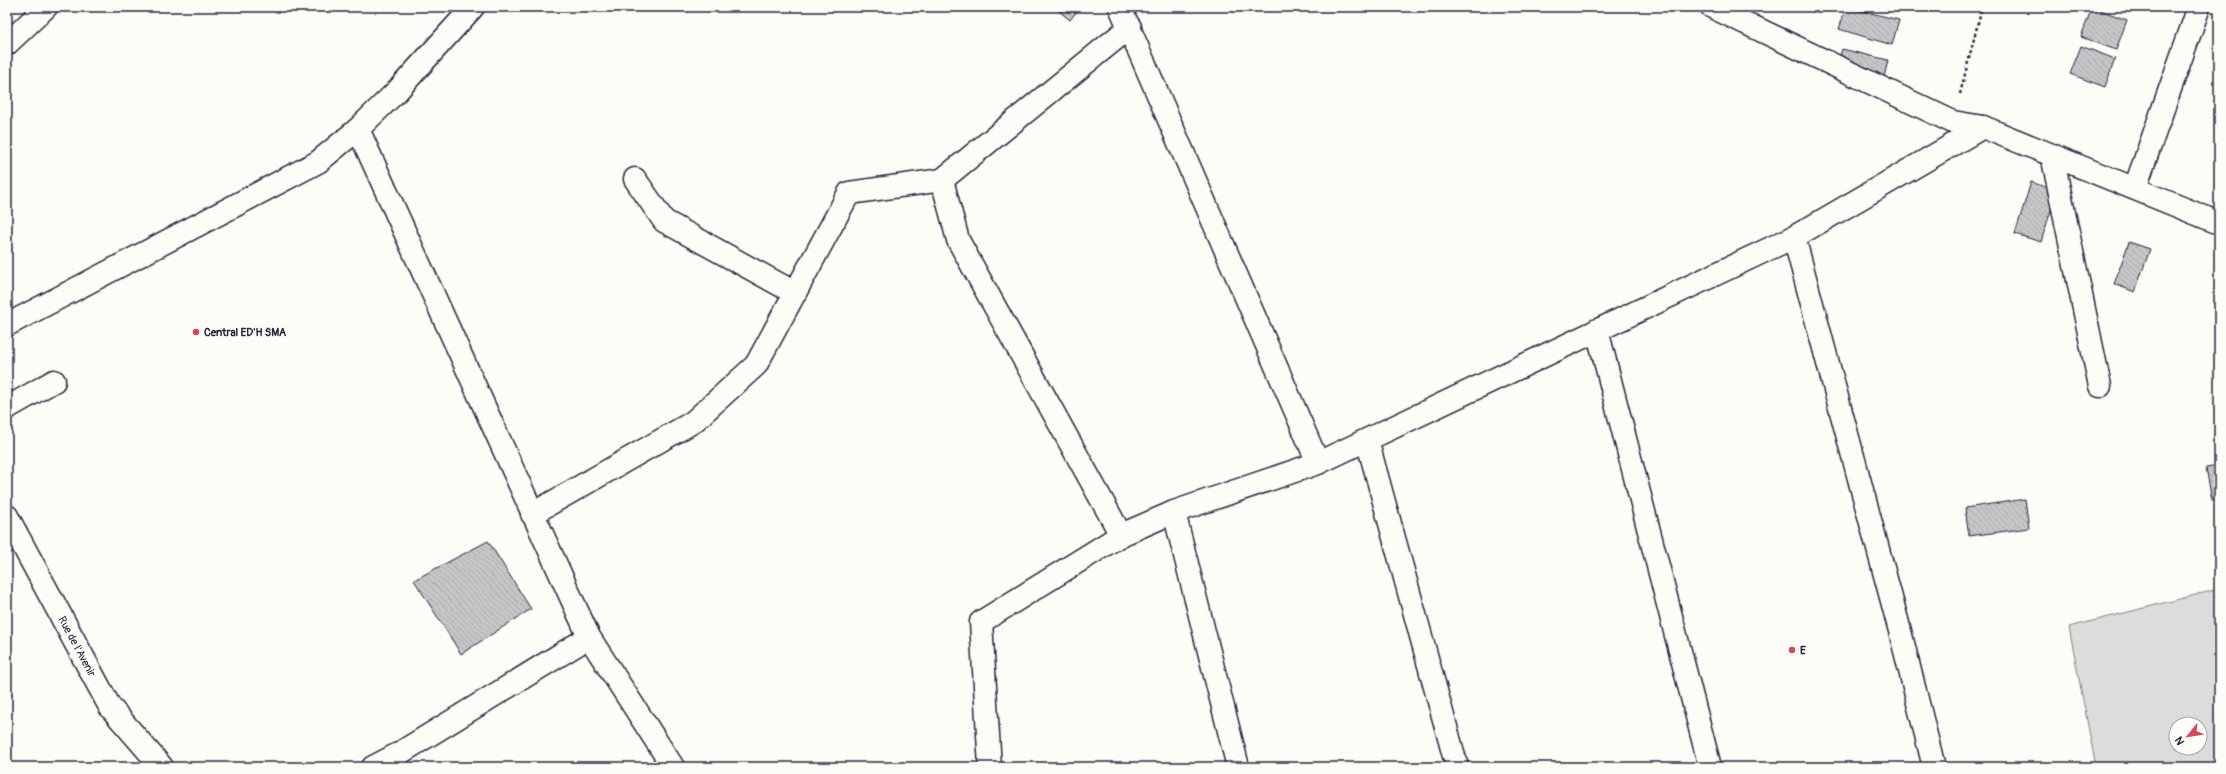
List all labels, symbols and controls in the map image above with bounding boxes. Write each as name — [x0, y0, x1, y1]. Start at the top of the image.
place label: Central ED'H SMA — [204, 326, 287, 339]
marker: Central ED'H SMA — [191, 327, 201, 337]
street label: Rue de l'Avenir — [55, 614, 98, 679]
place label: E — [1800, 644, 1806, 657]
marker: E — [1787, 645, 1797, 655]
north arrow — [2168, 716, 2208, 756]
text: N — [2172, 734, 2187, 747]

